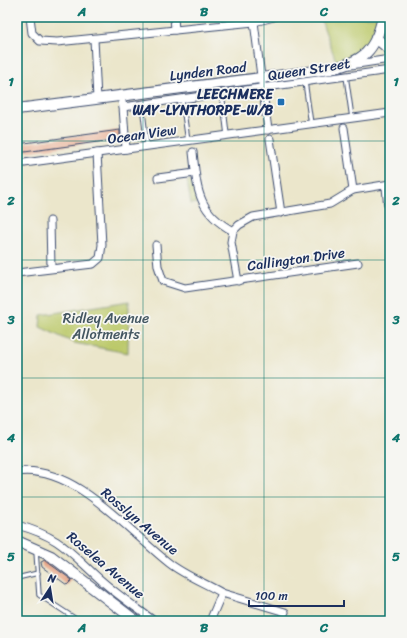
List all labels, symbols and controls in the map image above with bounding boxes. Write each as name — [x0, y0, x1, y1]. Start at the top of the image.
text: A — [77, 0, 86, 23]
text: B — [200, 0, 209, 23]
text: C — [319, 0, 329, 23]
street label: Queen Street — [266, 51, 352, 88]
street label: Lynden Road — [168, 54, 249, 89]
text: 1 — [8, 70, 14, 93]
text: 1 — [393, 70, 399, 93]
place label: LEECHMERE WAY-LYNTHORPE-W/B — [133, 82, 274, 123]
marker: LEECHMERE WAY-LYNTHORPE-W/B — [276, 97, 286, 107]
street label: Ocean View — [106, 117, 179, 152]
text: 2 — [6, 189, 15, 212]
text: 2 — [391, 189, 400, 212]
street label: Callington Drive — [246, 240, 346, 279]
park label: Ridley Avenue Allotments — [63, 306, 149, 347]
text: 3 — [6, 308, 15, 331]
text: 3 — [391, 308, 400, 331]
text: 4 — [6, 426, 16, 449]
text: 4 — [391, 426, 401, 449]
street label: Rosslyn Avenue — [95, 481, 185, 562]
street label: Roselea Avenue — [61, 525, 150, 606]
text: 5 — [7, 545, 15, 568]
text: 5 — [392, 545, 400, 568]
north arrow — [30, 568, 70, 608]
text: N — [45, 568, 58, 589]
scale bar — [249, 582, 344, 608]
text: 100 m — [255, 585, 288, 607]
text: A — [77, 616, 86, 638]
text: B — [200, 616, 209, 638]
text: C — [319, 616, 329, 638]

